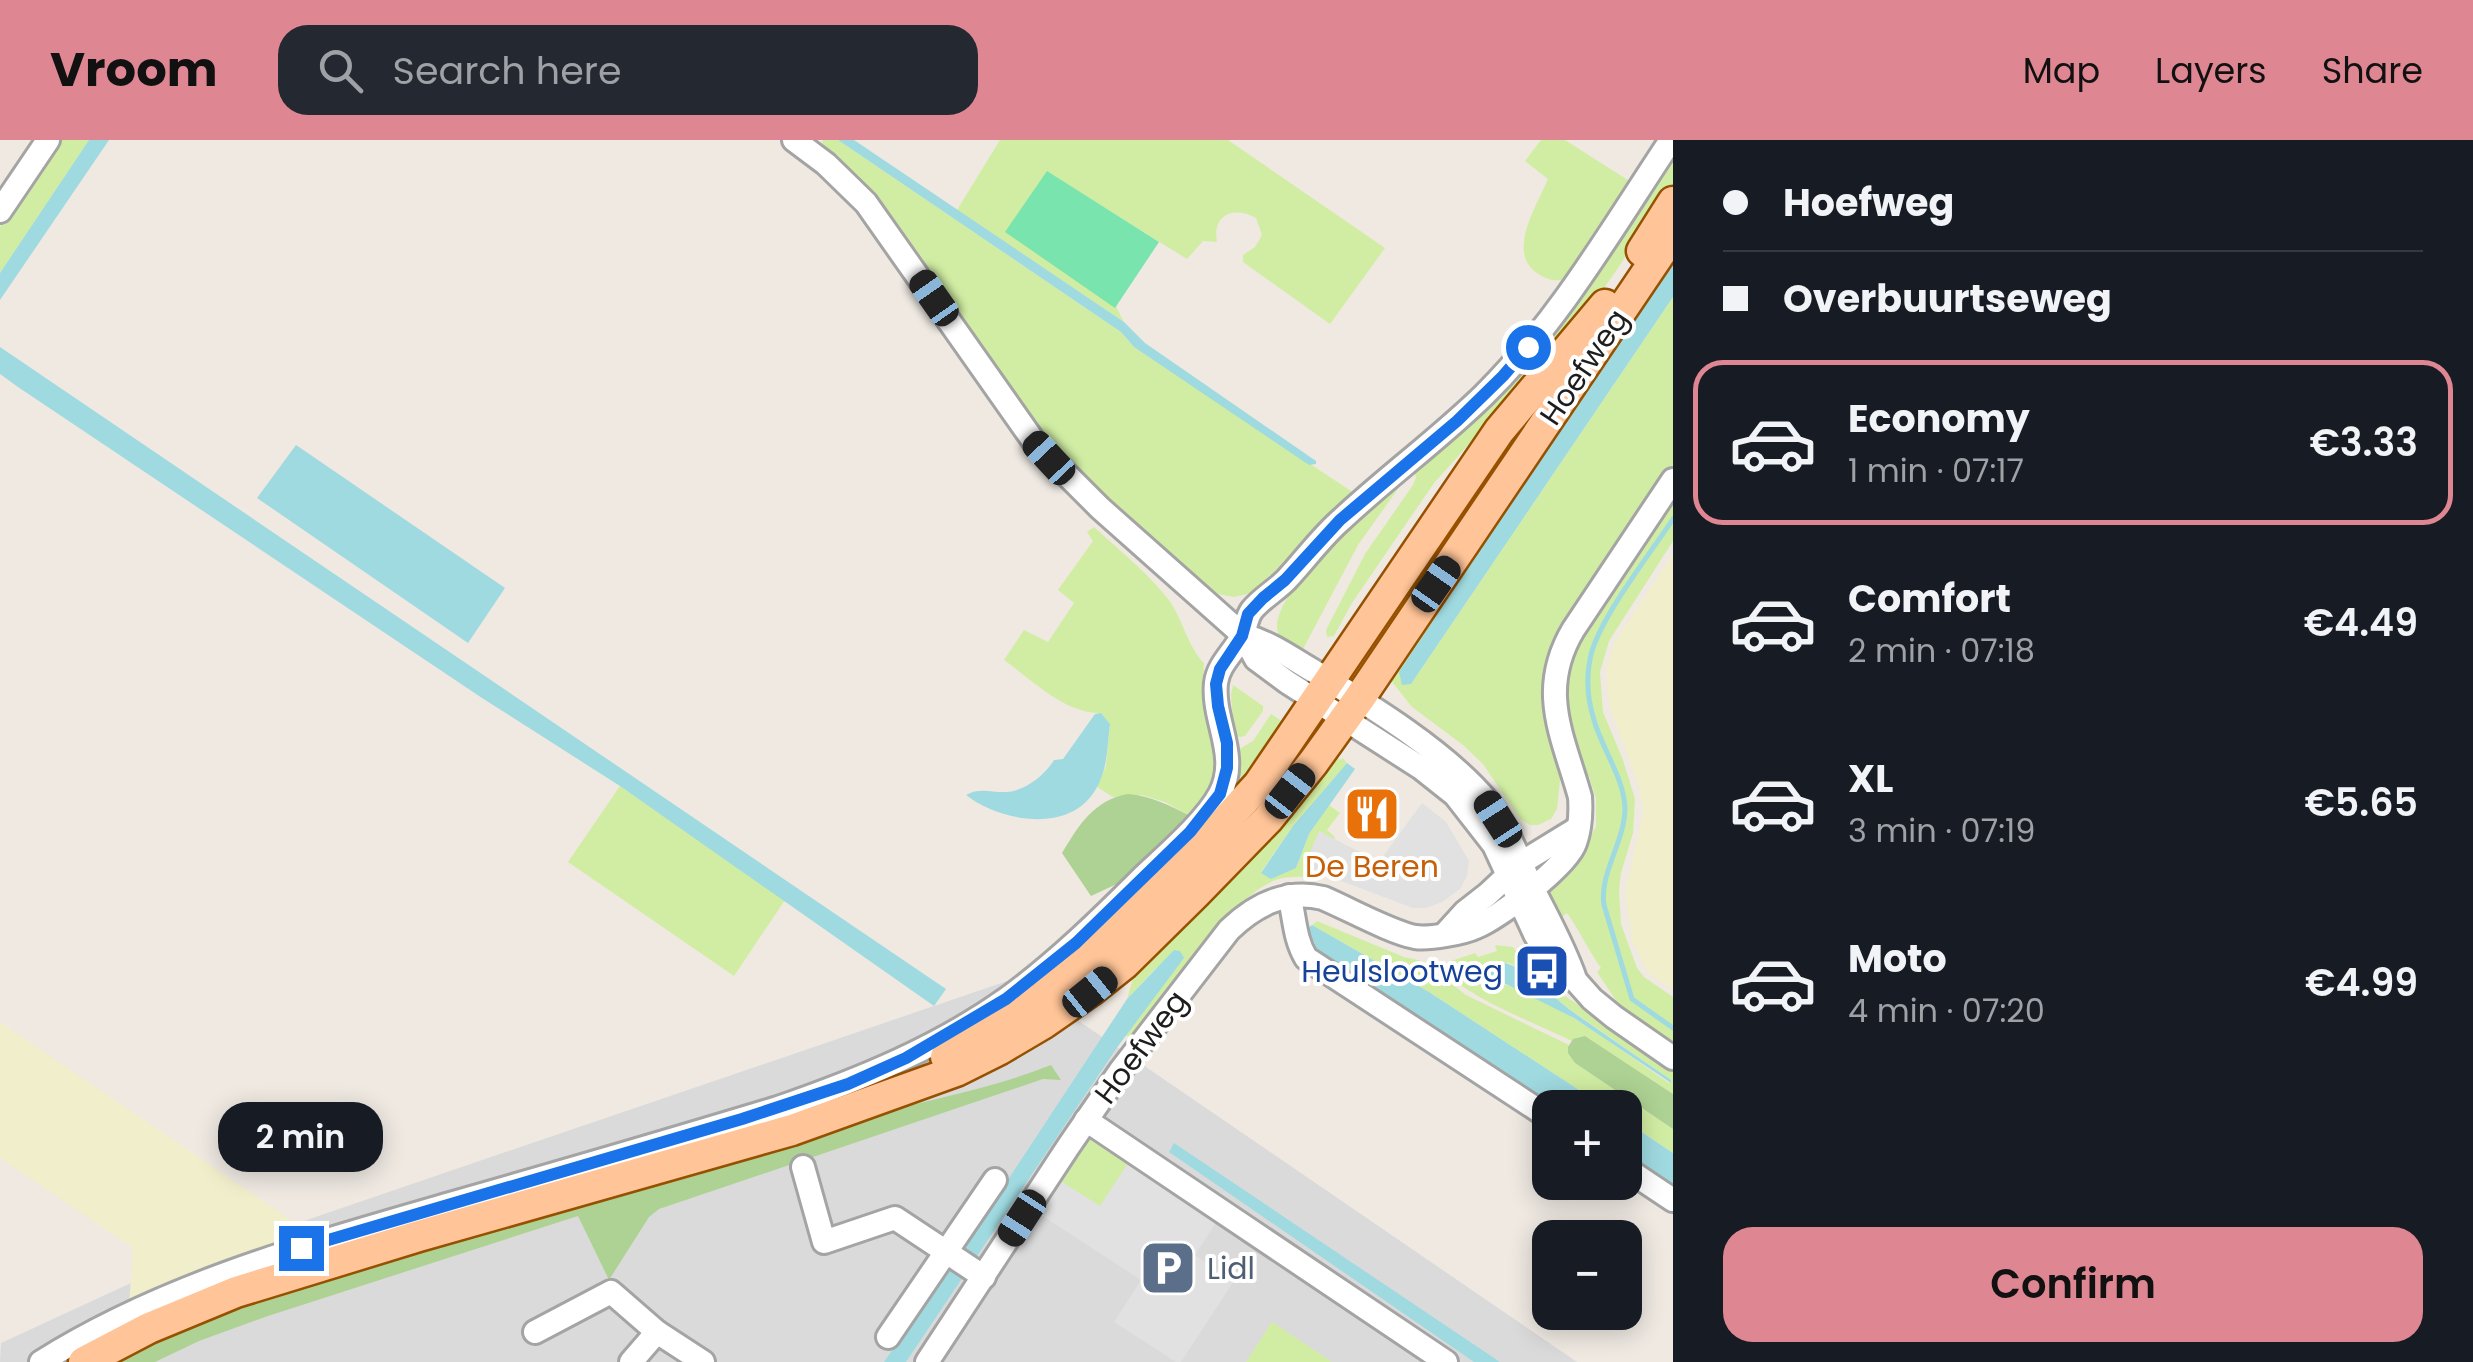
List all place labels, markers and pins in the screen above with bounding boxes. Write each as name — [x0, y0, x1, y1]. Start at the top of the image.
restaurant icon: De Beren — [1342, 784, 1402, 844]
place label: De Beren — [1305, 845, 1439, 888]
bus stop icon: Heulslootweg — [1512, 941, 1572, 1001]
place label: Heulslootweg — [1301, 950, 1503, 993]
parking icon: Lidl — [1138, 1238, 1198, 1298]
place label: Lidl — [1207, 1247, 1255, 1290]

